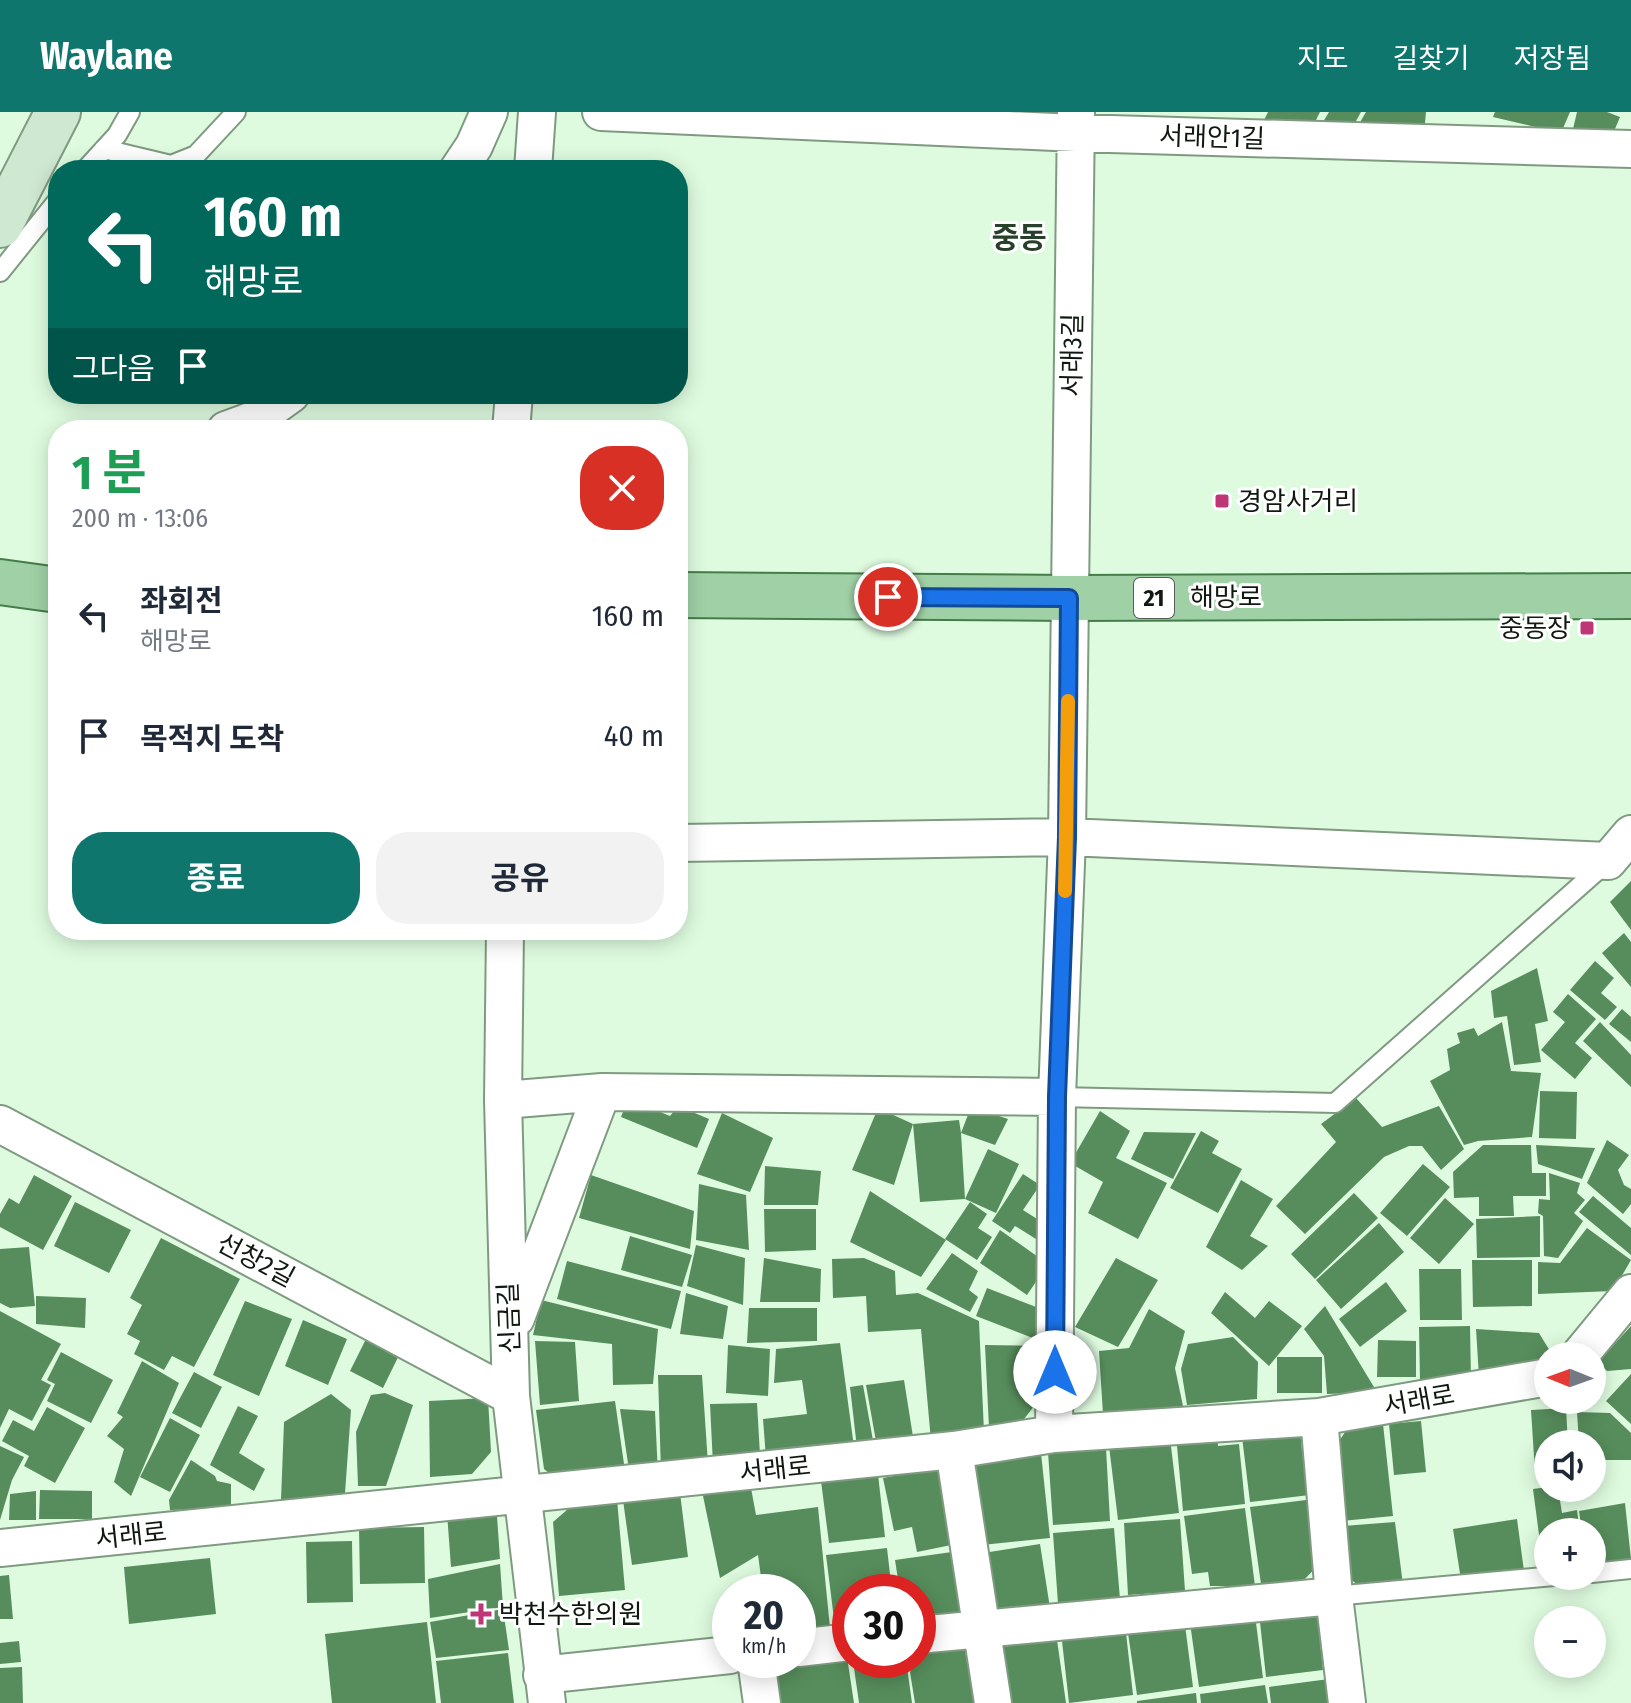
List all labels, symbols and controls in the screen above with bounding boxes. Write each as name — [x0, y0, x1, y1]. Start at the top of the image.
text: Waylane — [40, 33, 173, 79]
text: 지도 — [1297, 42, 1348, 75]
text: 길찾기 — [1392, 42, 1470, 75]
text: 저장됨 — [1514, 42, 1591, 75]
street label: 서래안1길 — [1159, 120, 1265, 155]
text: 160 m — [204, 184, 342, 251]
icon: left — [72, 192, 176, 296]
district label: 중동 — [991, 220, 1047, 256]
text: 해망로 — [204, 260, 303, 304]
street label: 서래3길 — [1056, 313, 1089, 397]
icon: arrive — [171, 344, 215, 388]
text: 그다음 — [72, 351, 155, 387]
text: 1 분 — [72, 444, 146, 502]
button: close — [580, 446, 664, 530]
place label: 경암사거리 — [1238, 486, 1358, 517]
marker: 경암사거리 — [1213, 492, 1231, 510]
text: 200 m · 13:06 — [72, 503, 208, 534]
pin — [854, 563, 922, 631]
icon: arrive — [866, 575, 910, 619]
road number: 21 — [1134, 578, 1174, 618]
street label: 해망로 — [1190, 582, 1262, 613]
text: 좌회전 — [140, 583, 223, 619]
icon: left — [72, 594, 116, 638]
text: 160 m — [592, 598, 664, 634]
place label: 중동장 — [1499, 613, 1571, 644]
marker: 중동장 — [1578, 619, 1596, 637]
text: 해망로 — [140, 626, 212, 657]
icon: arrive — [72, 714, 116, 758]
text: 40 m — [604, 718, 664, 754]
text: 목적지 도착 — [140, 721, 284, 757]
button: 종료 — [72, 832, 360, 924]
button: 공유 — [376, 832, 664, 924]
street label: 선창2길 — [212, 1227, 300, 1294]
street label: 신금길 — [493, 1282, 526, 1354]
position arrow — [1013, 1330, 1097, 1414]
north arrow — [1534, 1342, 1606, 1414]
map controls — [1534, 1342, 1606, 1678]
street label: 서래로 — [1381, 1379, 1457, 1422]
button: sound — [1534, 1430, 1606, 1502]
street label: 서래로 — [738, 1450, 812, 1489]
street label: 서래로 — [94, 1516, 168, 1555]
button: + — [1534, 1518, 1606, 1590]
speed limit sign: 30 — [832, 1574, 936, 1678]
text: 20 — [744, 1592, 784, 1640]
place label: 박천수한의원 — [499, 1599, 643, 1630]
marker: 박천수한의원 — [470, 1603, 492, 1625]
button: − — [1534, 1606, 1606, 1678]
text: km/h — [742, 1634, 786, 1658]

